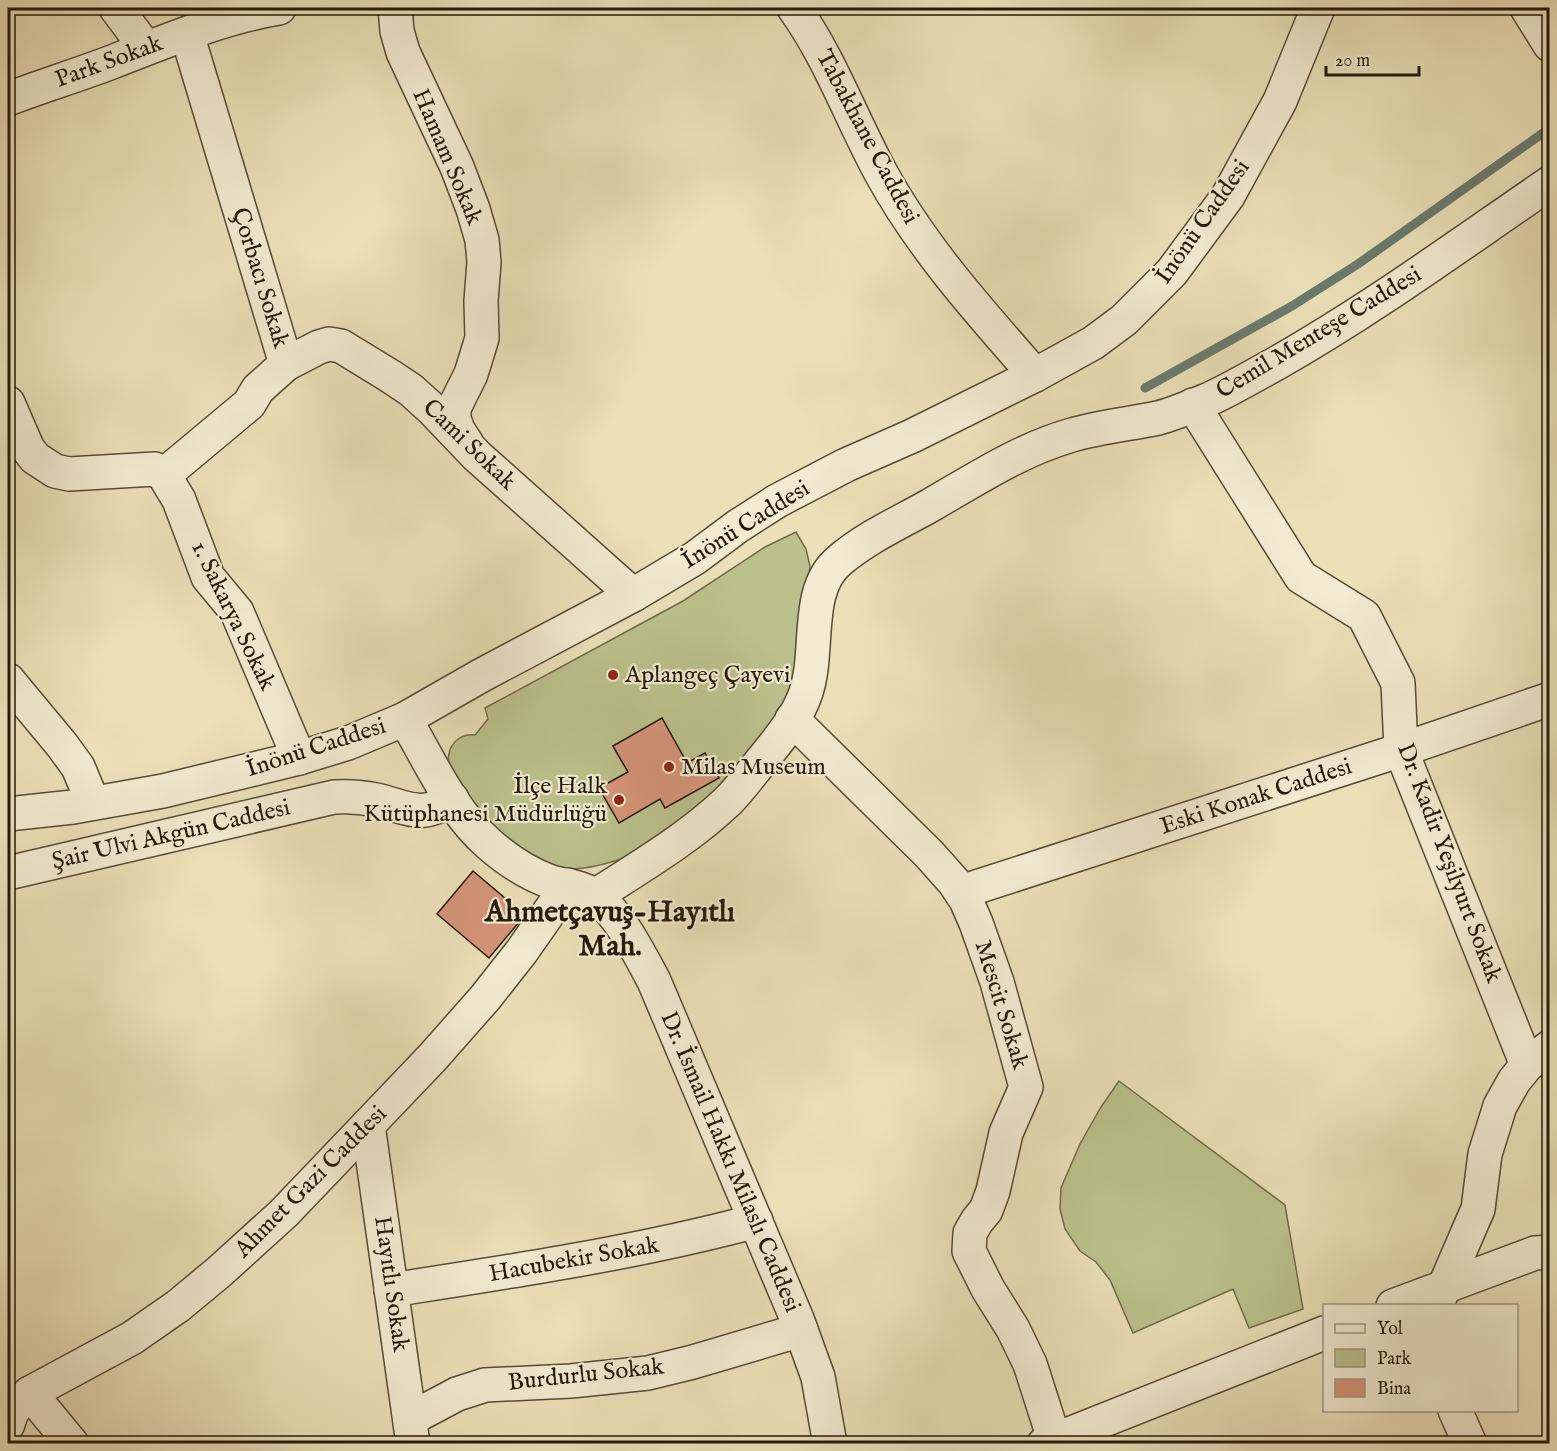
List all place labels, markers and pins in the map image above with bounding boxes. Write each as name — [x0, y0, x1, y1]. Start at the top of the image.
place label: Aplangeç Çayevi — [624, 660, 790, 691]
marker: Aplangeç Çayevi — [606, 668, 620, 682]
place label: Milas Museum — [681, 752, 826, 783]
marker: Milas Museum — [662, 760, 676, 774]
place label: İlçe Halk Kütüphanesi Müdürlüğü — [364, 771, 607, 830]
marker: İlçe Halk Kütüphanesi Müdürlüğü — [612, 793, 626, 807]

